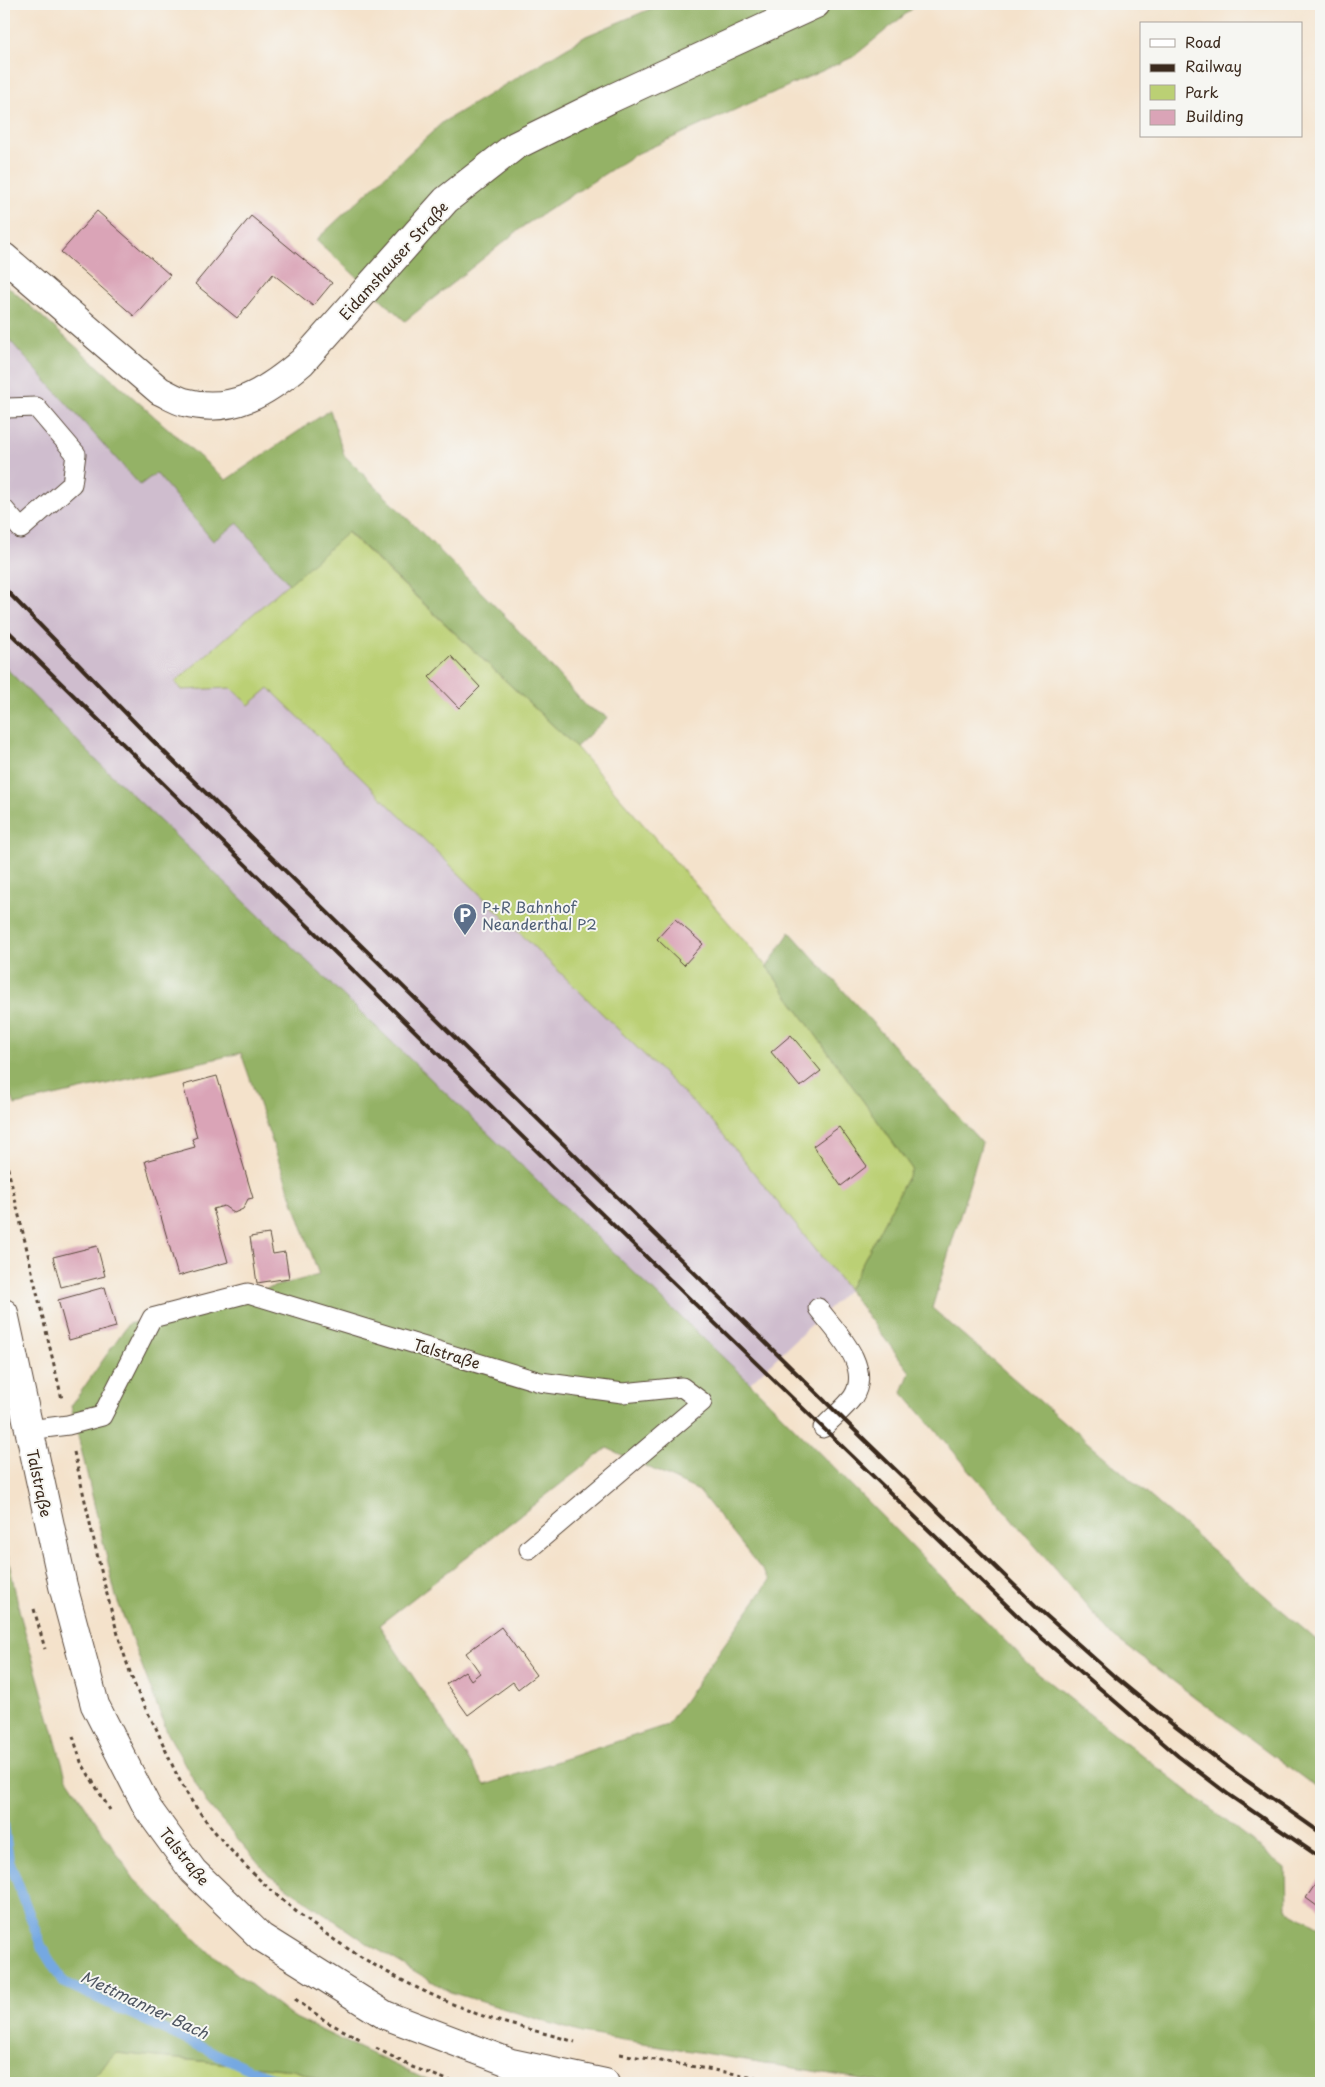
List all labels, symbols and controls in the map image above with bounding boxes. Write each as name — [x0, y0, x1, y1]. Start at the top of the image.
legend — [1140, 22, 1302, 138]
text: Road — [1185, 30, 1221, 53]
text: Railway — [1185, 54, 1242, 77]
text: Park — [1185, 80, 1219, 103]
text: Building — [1185, 104, 1244, 127]
street label: Eidamshauser Straße — [333, 195, 453, 325]
place label: P+R Bahnhof Neanderthal P2 — [482, 895, 597, 935]
parking icon: P+R Bahnhof Neanderthal P2 — [452, 902, 478, 936]
street label: Talstraße — [411, 1332, 483, 1374]
street label: Talstraße — [22, 1447, 58, 1519]
street label: Talstraße — [154, 1822, 216, 1890]
water label: Mettmanner Bach — [77, 1964, 213, 2044]

